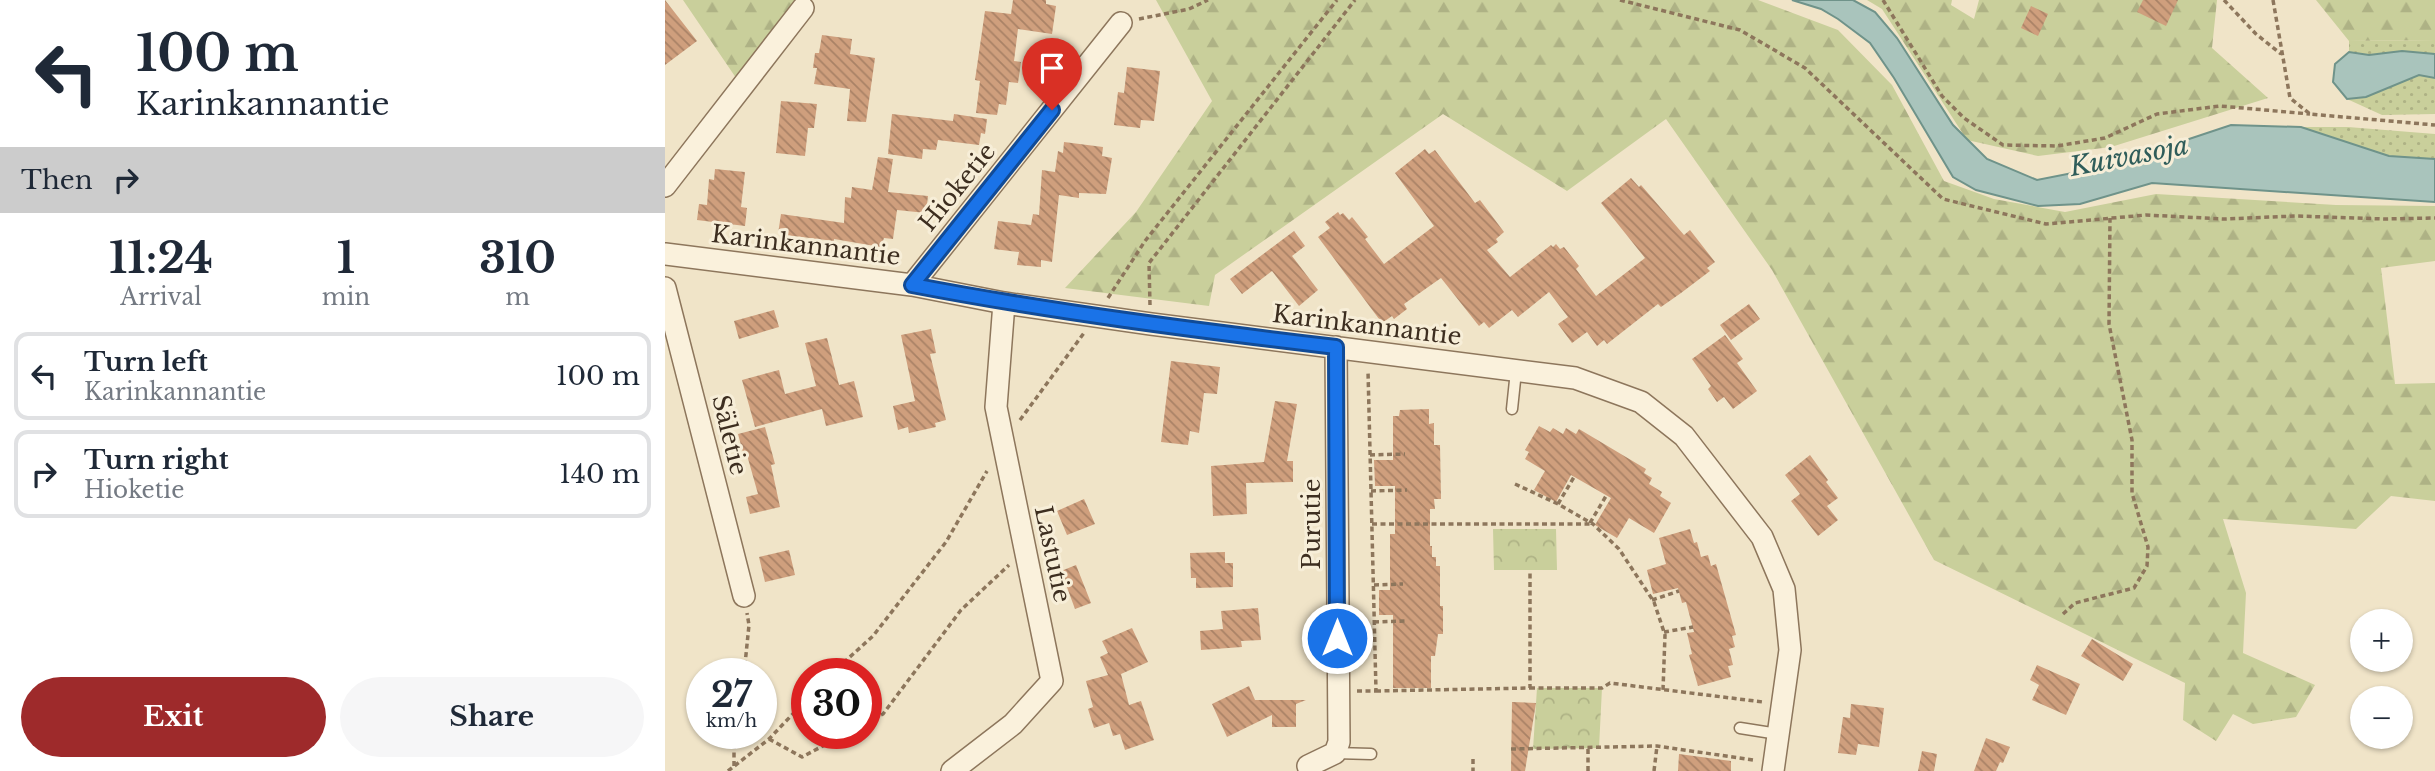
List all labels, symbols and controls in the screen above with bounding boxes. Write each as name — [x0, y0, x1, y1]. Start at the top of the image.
text: 100 m — [136, 23, 299, 84]
icon: left — [21, 28, 112, 119]
pin — [1022, 38, 1082, 110]
icon: arrive — [1033, 49, 1071, 87]
text: Karinkannantie — [136, 84, 390, 124]
water label: Kuivasoja — [2066, 129, 2191, 183]
street label: Hioketie — [913, 137, 1001, 237]
icon: right — [107, 161, 145, 199]
text: Then — [21, 164, 93, 196]
street label: Karinkannantie — [710, 219, 902, 271]
text: 11:24 — [109, 232, 213, 284]
text: 1 — [337, 232, 355, 284]
text: 310 — [479, 232, 556, 284]
text: Arrival — [120, 283, 202, 311]
text: min — [322, 283, 370, 311]
text: m — [505, 283, 530, 311]
street label: Karinkannantie — [1271, 299, 1463, 351]
text: Turn left — [84, 346, 208, 378]
icon: left — [25, 357, 63, 395]
text: 100 m — [556, 360, 640, 392]
text: Karinkannantie — [84, 378, 266, 406]
street label: Säletie — [706, 392, 754, 478]
text: Turn right — [84, 444, 229, 476]
icon: right — [25, 455, 63, 493]
text: 140 m — [559, 458, 640, 490]
text: Hioketie — [84, 476, 184, 504]
street label: Purutie — [1297, 478, 1326, 570]
street label: Lastutie — [1029, 503, 1077, 605]
position arrow — [1300, 601, 1374, 675]
map controls — [2350, 609, 2413, 749]
button: + — [2350, 609, 2413, 672]
speed limit sign: 30 — [791, 658, 882, 749]
text: 27 — [711, 673, 752, 716]
button: Exit — [21, 677, 326, 757]
button: Share — [340, 677, 644, 757]
button: − — [2350, 686, 2413, 749]
text: km/h — [706, 710, 757, 732]

